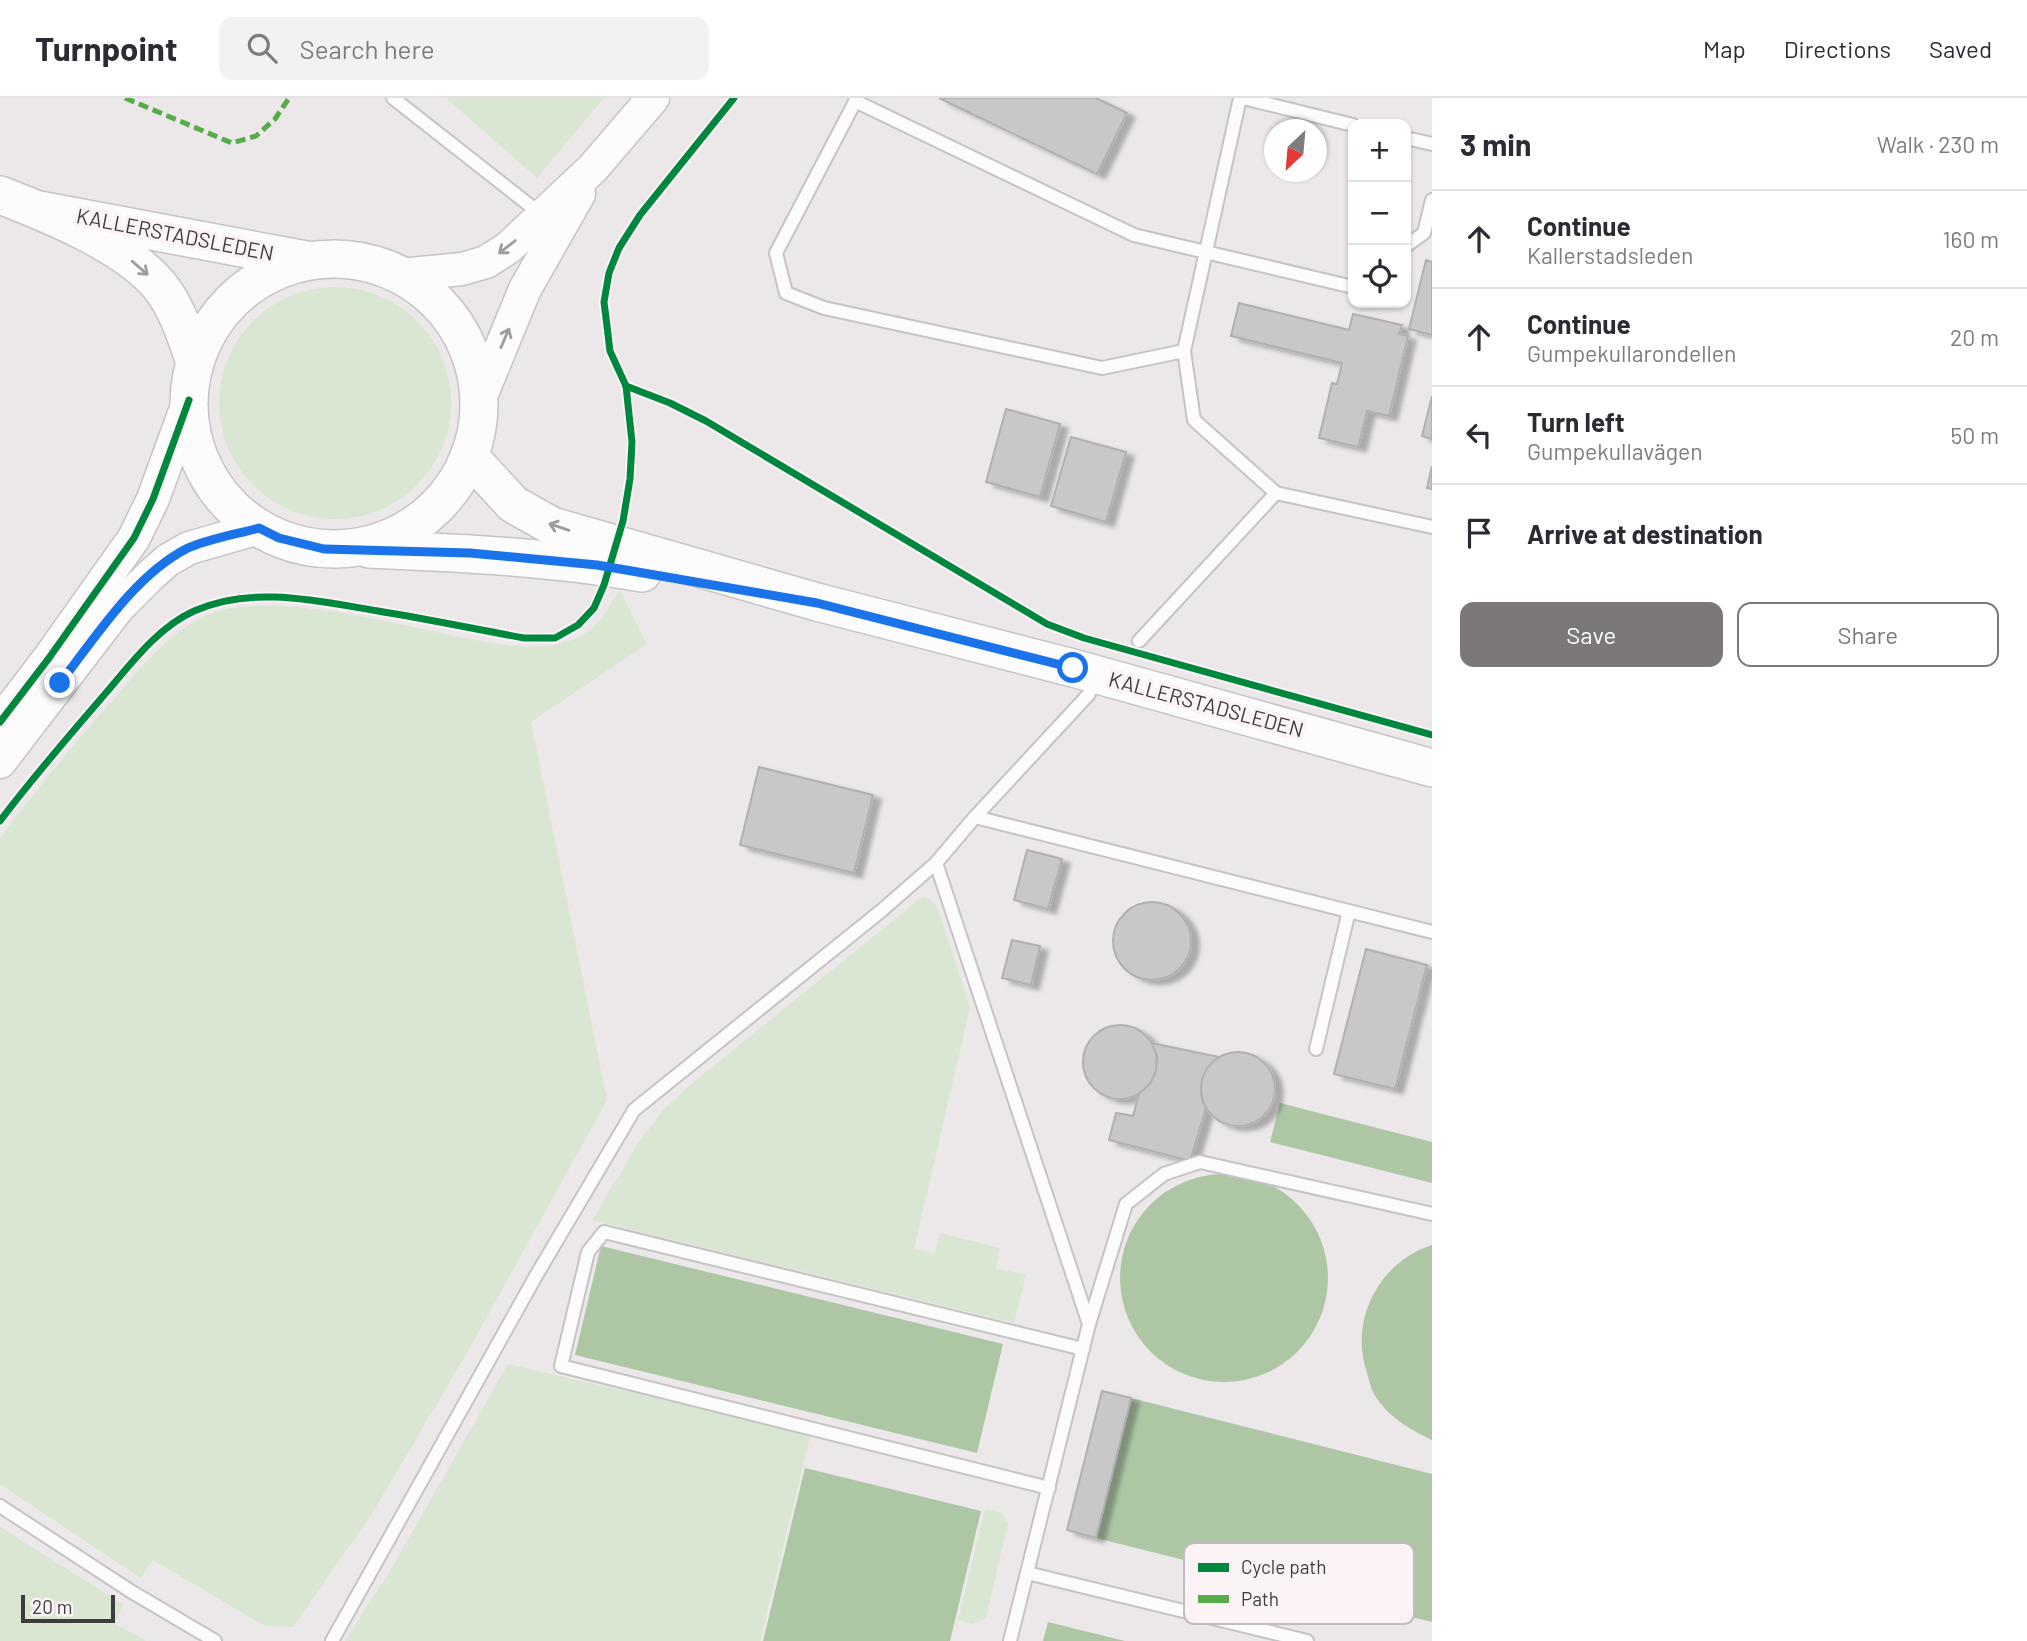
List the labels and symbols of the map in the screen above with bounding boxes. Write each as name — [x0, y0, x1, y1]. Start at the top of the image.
north arrow — [1264, 119, 1327, 182]
street label: KALLERSTADSLEDEN — [74, 202, 276, 265]
one-way arrow — [498, 240, 517, 255]
one-way arrow — [131, 260, 148, 277]
one-way arrow — [499, 327, 512, 349]
one-way arrow — [548, 520, 570, 532]
route start — [1057, 652, 1088, 683]
street label: KALLERSTADSLEDEN — [1106, 666, 1307, 742]
route end — [44, 667, 75, 698]
legend — [1184, 1543, 1414, 1624]
text: Cycle path — [1241, 1555, 1326, 1578]
text: Path — [1241, 1587, 1279, 1610]
scale bar — [21, 1592, 116, 1624]

